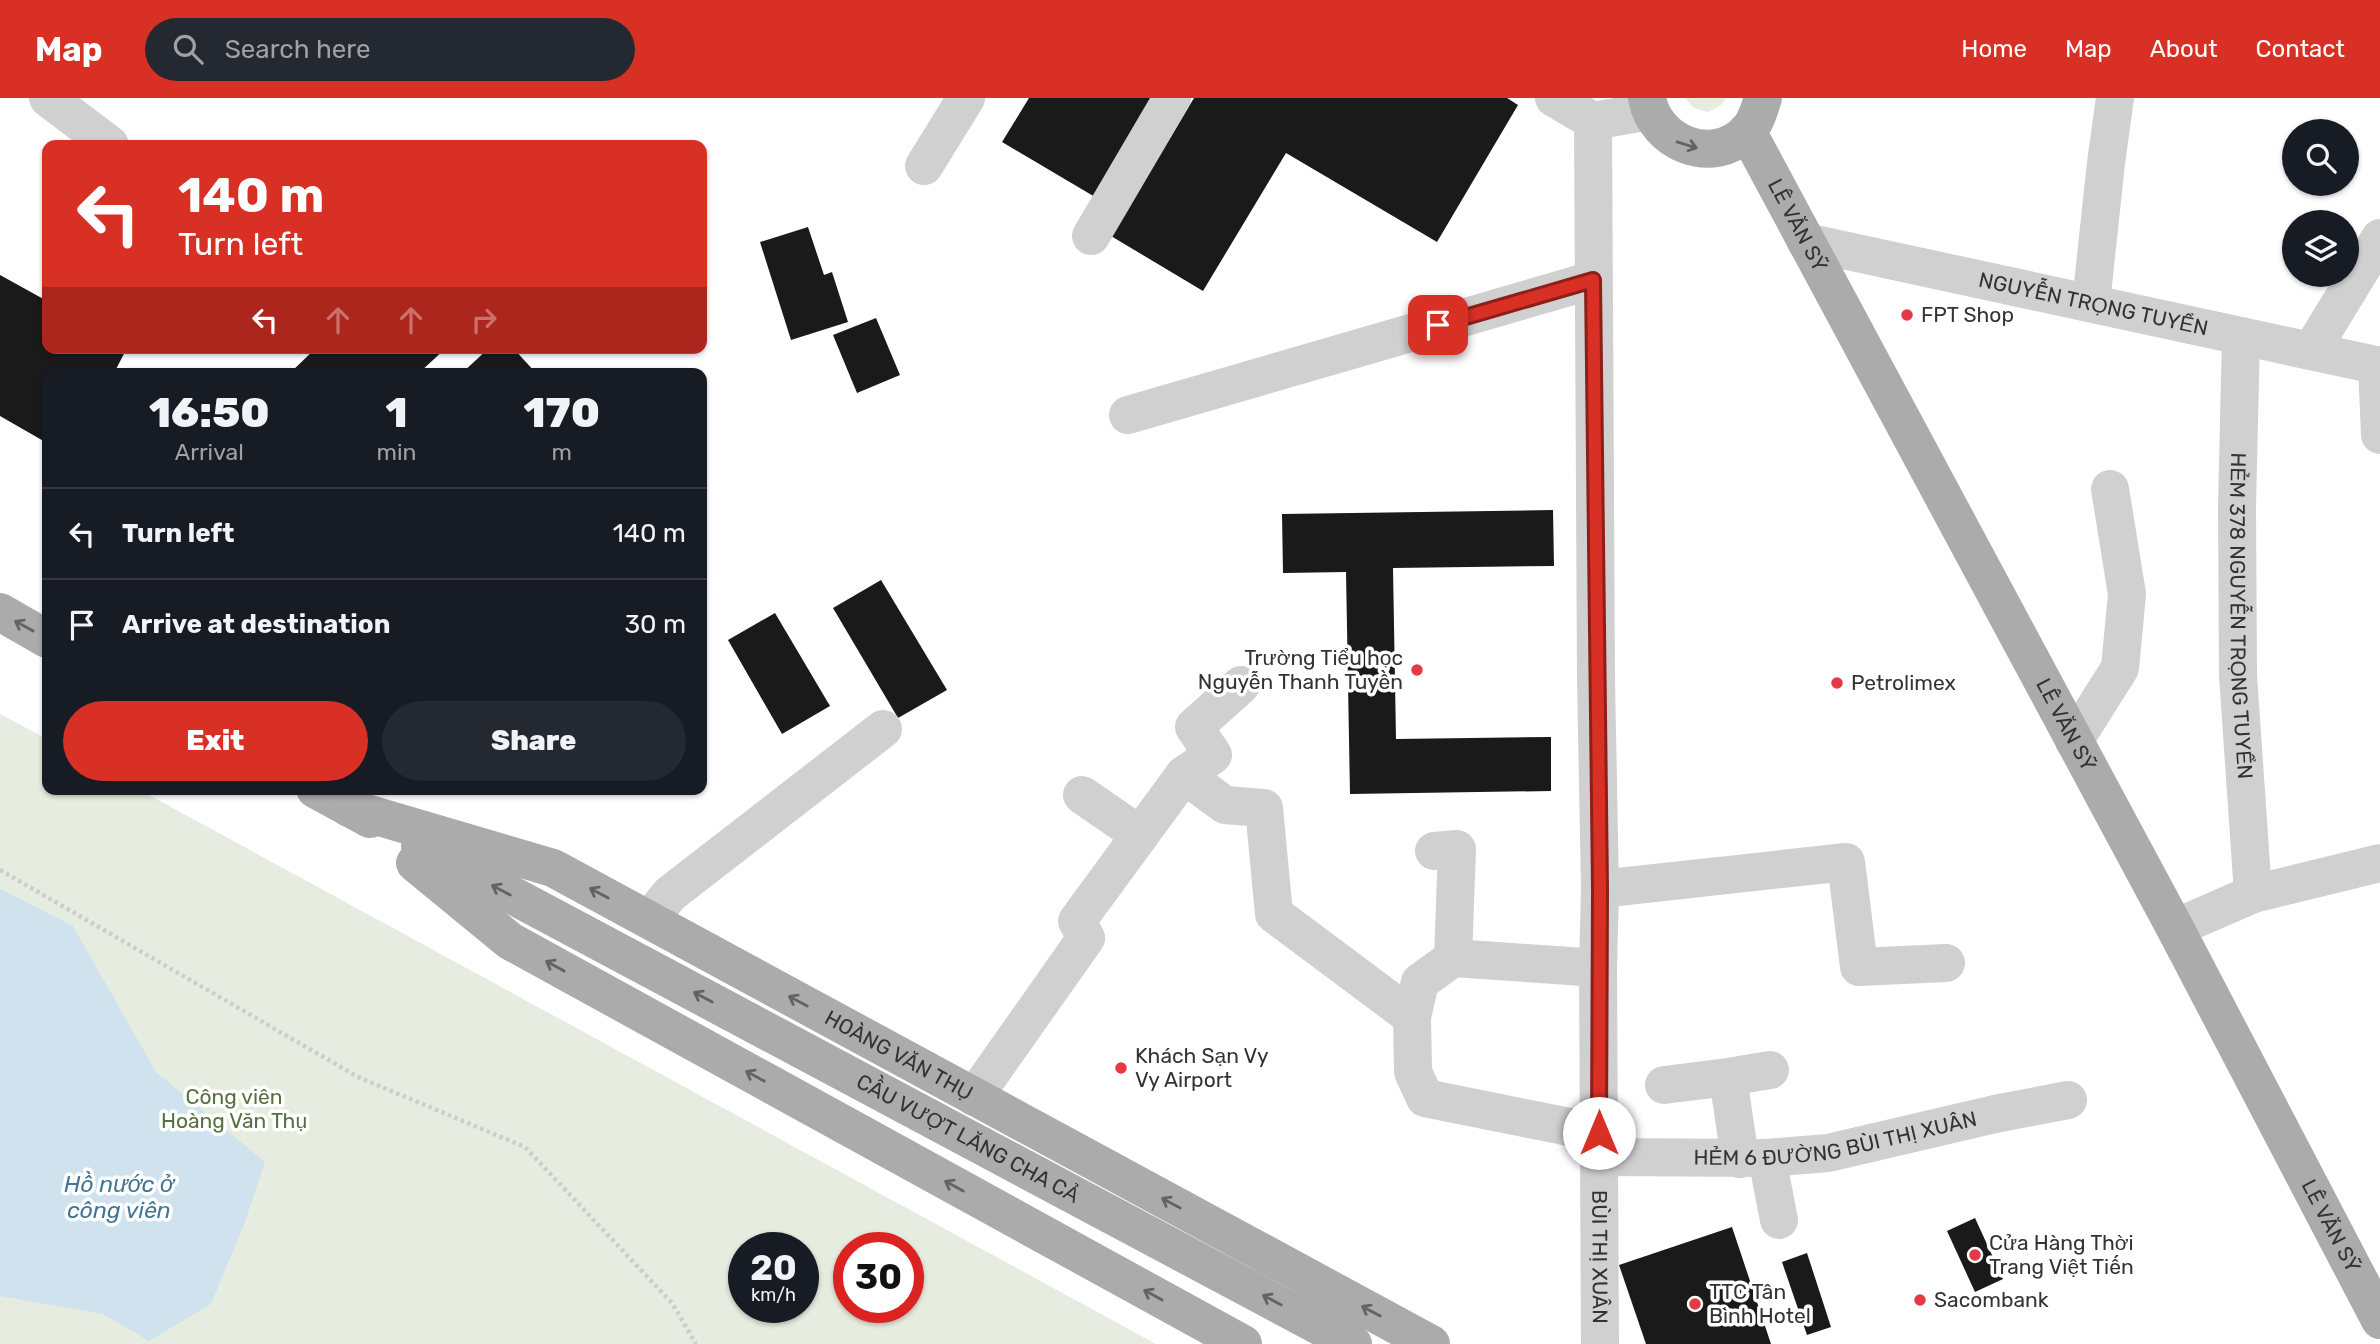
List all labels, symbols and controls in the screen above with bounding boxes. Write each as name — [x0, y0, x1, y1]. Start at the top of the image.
search box — [145, 18, 635, 81]
text: Map — [35, 30, 103, 69]
icon: search — [169, 30, 207, 68]
text: Search here — [225, 34, 370, 65]
text: Home — [1961, 35, 2027, 63]
text: Map — [2065, 35, 2112, 63]
text: About — [2150, 35, 2218, 63]
text: Contact — [2256, 35, 2345, 63]
map controls — [2282, 119, 2359, 287]
button: search — [2282, 119, 2359, 196]
one-way arrow — [1675, 139, 1697, 152]
text: 140 m — [178, 166, 324, 224]
icon: left — [63, 168, 154, 259]
street label: LÊ VĂN SỸ — [1763, 174, 1833, 276]
button: layers — [2282, 210, 2359, 287]
text: Turn left — [178, 225, 303, 263]
street label: NGUYỄN TRỌNG TUYỂN — [1976, 267, 2211, 341]
pin — [1408, 295, 1468, 355]
icon: left — [246, 301, 284, 339]
icon: ahead — [319, 301, 357, 339]
icon: ahead — [392, 301, 430, 339]
icon: right — [465, 301, 503, 339]
place label: FPT Shop — [1921, 302, 2014, 327]
icon: arrive — [1419, 306, 1457, 344]
marker: FPT Shop — [1899, 307, 1915, 323]
text: 16:50 — [149, 388, 270, 438]
text: 1 — [385, 388, 408, 438]
text: 170 — [523, 388, 600, 438]
text: Arrival — [175, 438, 244, 466]
text: min — [377, 438, 416, 466]
text: m — [551, 438, 572, 466]
street label: HẺM 378 NGUYỄN TRỌNG TUYỂN — [2225, 452, 2258, 780]
icon: left — [63, 515, 101, 553]
text: Turn left — [122, 518, 234, 549]
text: 140 m — [613, 518, 686, 549]
icon: arrive — [63, 606, 101, 644]
text: Arrive at destination — [122, 609, 390, 640]
text: 30 m — [624, 609, 686, 640]
one-way arrow — [14, 619, 34, 633]
place label: Trường Tiểu học Nguyễn Thanh Tuyền — [1198, 645, 1403, 694]
marker: Trường Tiểu học Nguyễn Thanh Tuyền — [1409, 662, 1425, 678]
place label: Petrolimex — [1851, 670, 1956, 695]
street label: LÊ VĂN SỸ — [2031, 674, 2101, 775]
marker: Petrolimex — [1829, 675, 1845, 691]
button: Exit — [63, 701, 368, 781]
button: Share — [382, 701, 686, 781]
one-way arrow — [492, 882, 512, 896]
one-way arrow — [589, 886, 609, 900]
one-way arrow — [546, 959, 566, 973]
one-way arrow — [693, 990, 714, 1004]
one-way arrow — [789, 994, 809, 1008]
street label: HOÀNG VĂN THỤ — [821, 1005, 977, 1105]
place label: Khách Sạn Vy Vy Airport — [1135, 1043, 1269, 1092]
marker: Khách Sạn Vy Vy Airport — [1113, 1060, 1129, 1076]
street label: CẦU VƯỢT LĂNG CHA CẢ — [852, 1068, 1084, 1208]
one-way arrow — [745, 1069, 765, 1083]
park label: Công viên Hoàng Văn Thụ — [161, 1084, 307, 1133]
position arrow — [1562, 1096, 1636, 1170]
street label: HẺM 6 ĐƯỜNG BÙI THỊ XUÂN — [1693, 1106, 1979, 1170]
water label: Hồ nước ở công viên — [64, 1170, 176, 1224]
street label: LÊ VĂN SỸ — [2297, 1175, 2366, 1277]
one-way arrow — [944, 1179, 964, 1193]
street label: BÙI THỊ XUÂN — [1587, 1190, 1613, 1324]
one-way arrow — [1161, 1196, 1182, 1209]
place label: Cửa Hàng Thời Trang Việt Tiến — [1989, 1230, 2134, 1279]
speed limit sign: 30 — [833, 1232, 924, 1323]
text: 20 — [750, 1247, 797, 1289]
marker: Cửa Hàng Thời Trang Việt Tiến — [1967, 1247, 1983, 1263]
place label: TTC Tân Bình Hotel — [1709, 1279, 1811, 1328]
text: km/h — [751, 1284, 796, 1306]
place label: Sacombank — [1934, 1287, 2049, 1312]
one-way arrow — [1143, 1288, 1164, 1302]
marker: Sacombank — [1912, 1292, 1928, 1308]
one-way arrow — [1262, 1293, 1282, 1307]
marker: TTC Tân Bình Hotel — [1687, 1296, 1703, 1312]
one-way arrow — [1361, 1304, 1382, 1318]

